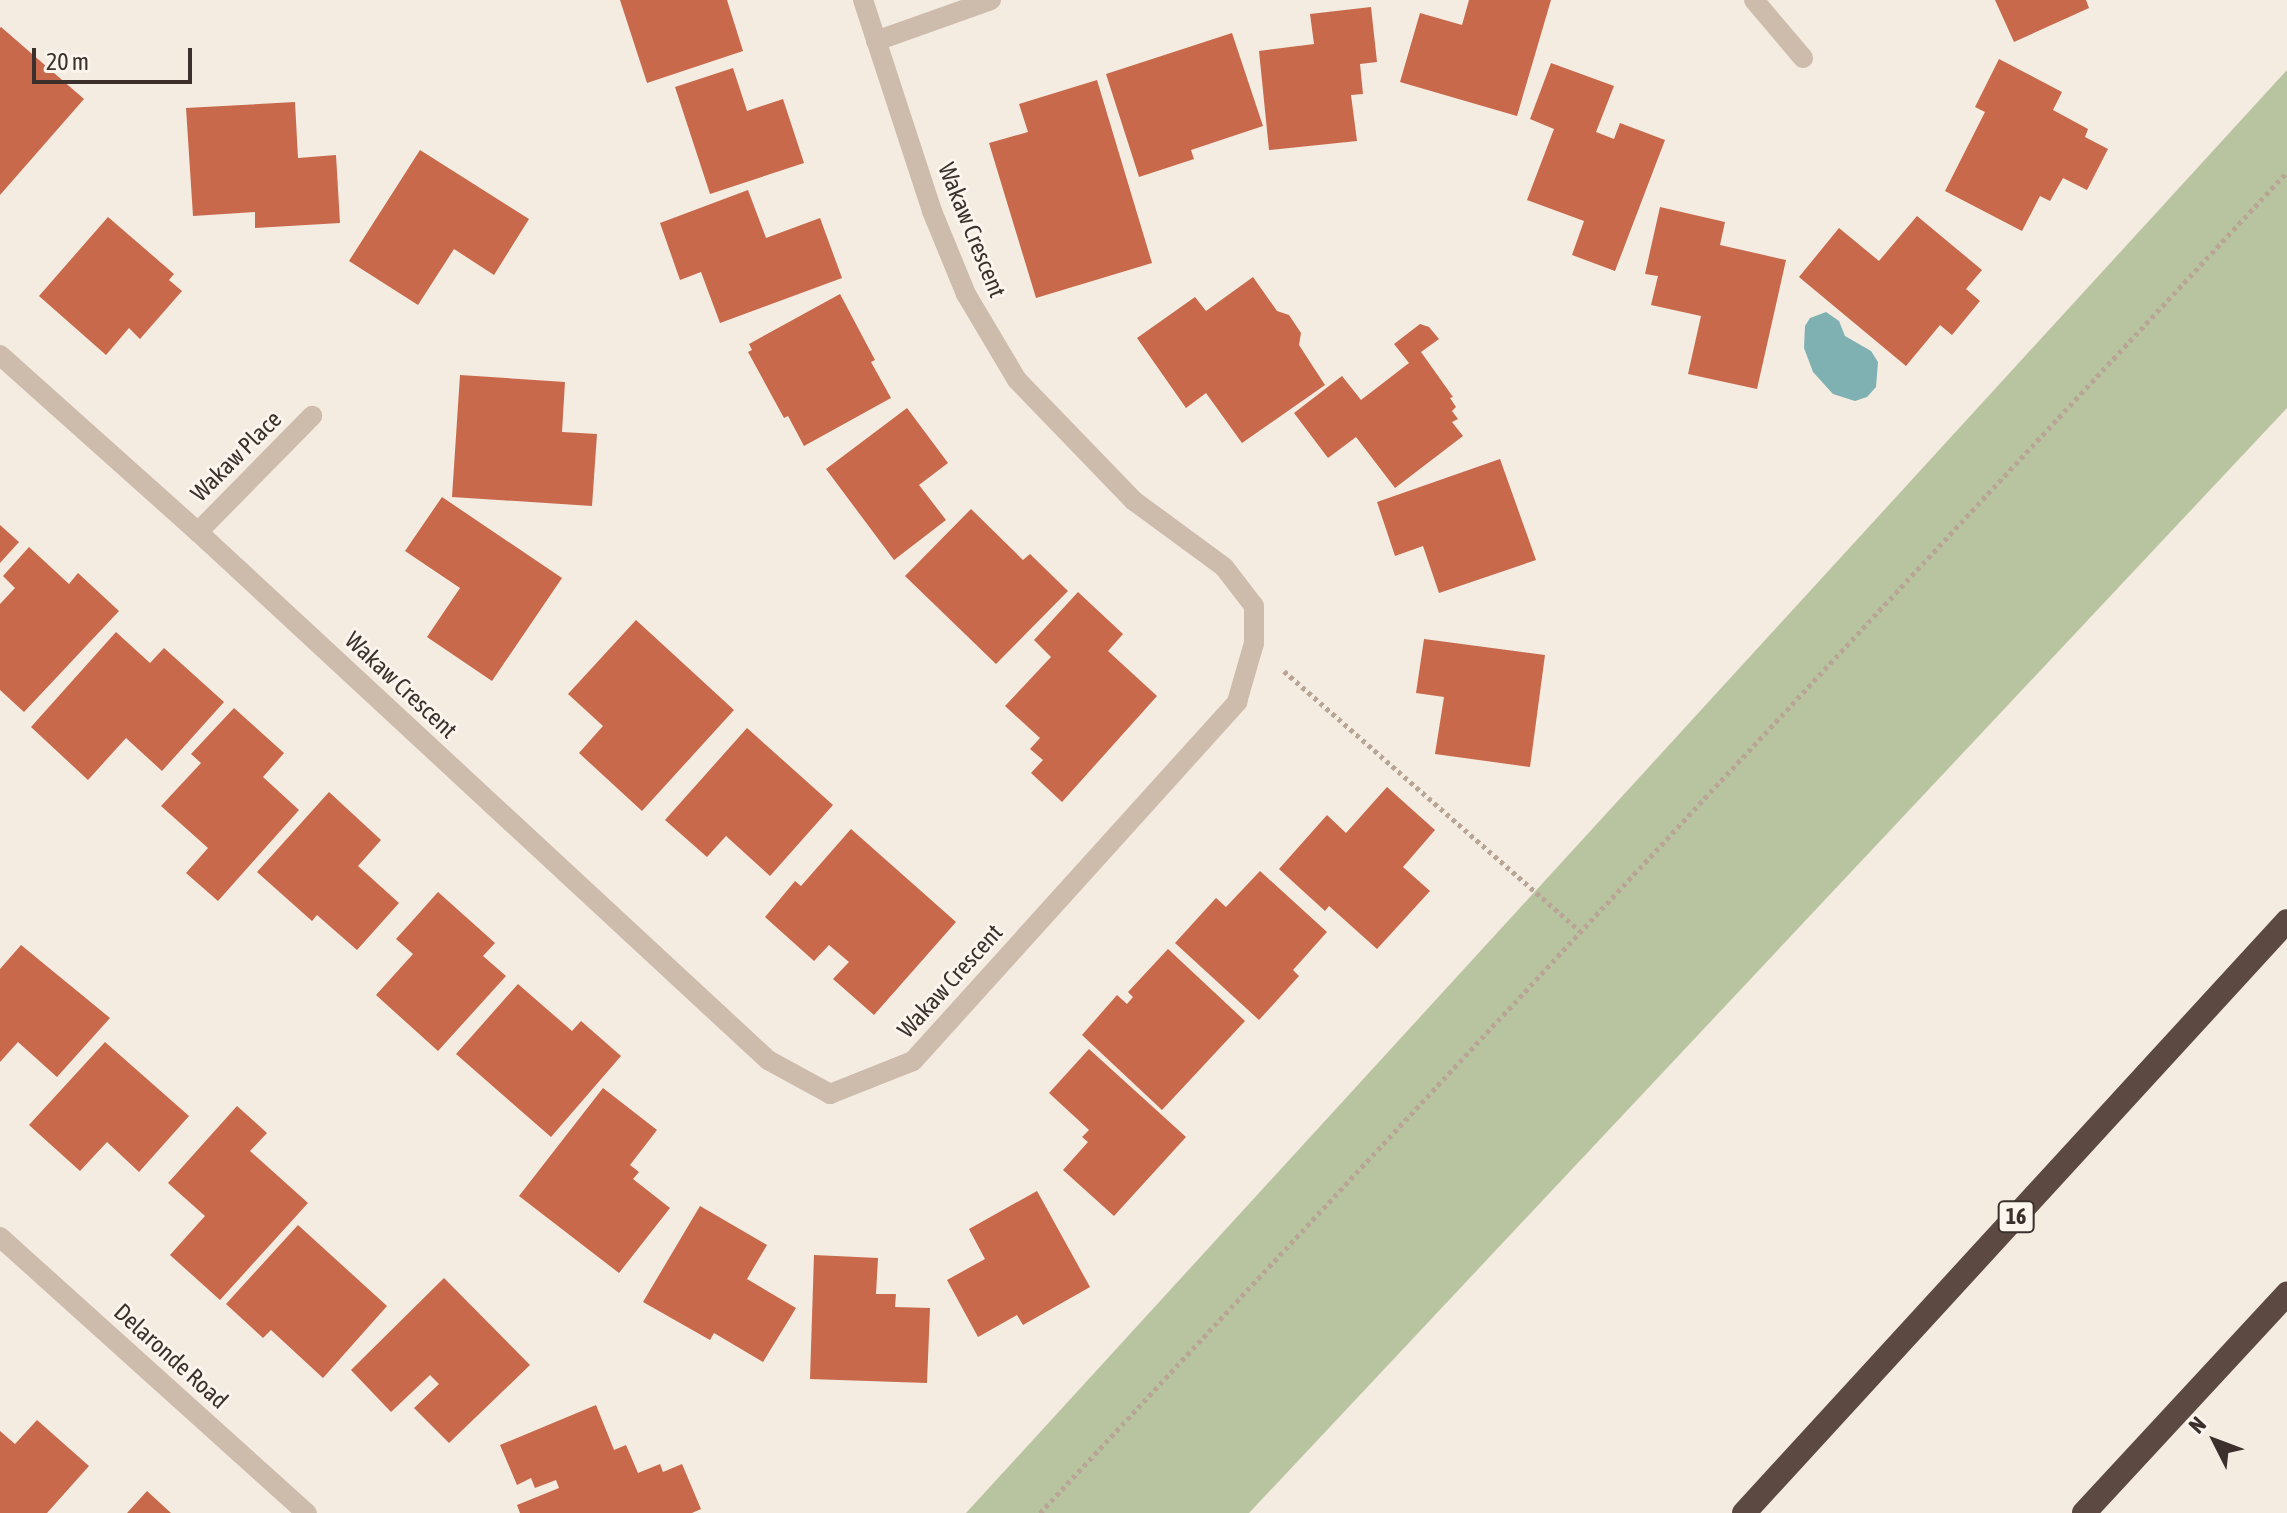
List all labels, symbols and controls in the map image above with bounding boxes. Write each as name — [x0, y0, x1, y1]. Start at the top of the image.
scale bar — [36, 32, 196, 82]
text: 20 m — [46, 48, 89, 75]
street label: Wakaw Crescent — [932, 158, 1012, 302]
street label: Wakaw Place — [185, 405, 287, 507]
street label: Wakaw Crescent — [339, 626, 463, 744]
street label: Wakaw Crescent — [892, 918, 1008, 1044]
road number: 16 — [1996, 1199, 2036, 1235]
street label: Delaronde Road — [108, 1297, 234, 1415]
north arrow — [2175, 1401, 2255, 1481]
text: N — [2183, 1411, 2211, 1438]

